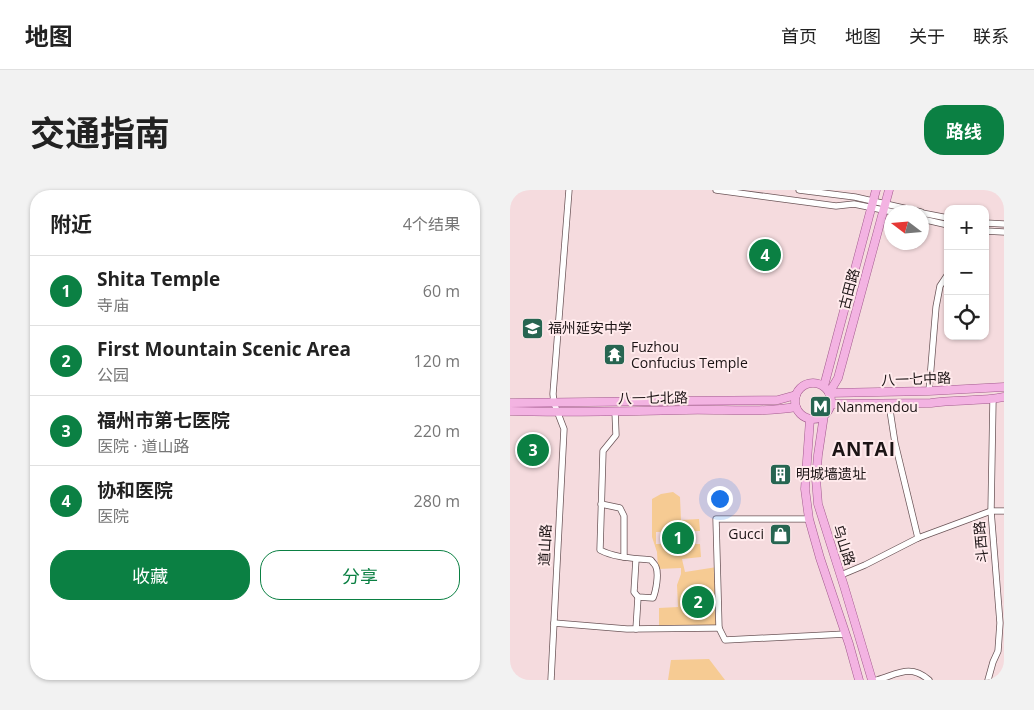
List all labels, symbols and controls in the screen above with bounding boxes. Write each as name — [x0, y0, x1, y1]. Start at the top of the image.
text: 地图 — [25, 19, 73, 52]
text: 首页 — [781, 24, 817, 48]
text: 地图 — [845, 24, 881, 48]
text: 关于 — [909, 24, 945, 48]
text: 联系 — [973, 24, 1009, 48]
button: 路线 — [924, 105, 1004, 155]
text: 交通指南 — [30, 109, 170, 156]
north arrow — [884, 205, 929, 250]
map controls — [944, 205, 989, 340]
button: + — [944, 205, 989, 250]
text: 附近 — [50, 210, 92, 238]
text: 4个结果 — [403, 213, 460, 235]
pin: 4 — [749, 236, 781, 274]
button: − — [944, 250, 989, 295]
text: Shita Temple — [97, 266, 220, 292]
street label: 古田路 — [834, 266, 863, 312]
text: 1 — [61, 280, 71, 302]
text: 60 m — [423, 280, 460, 302]
text: 寺庙 — [97, 294, 129, 316]
button: locate — [944, 295, 989, 340]
school or university icon: 福州延安中学 — [520, 316, 544, 340]
place label: 福州延安中学 — [548, 318, 632, 337]
text: First Mountain Scenic Area — [97, 336, 351, 362]
place label: Fuzhou Confucius Temple — [631, 337, 748, 372]
temple icon: Fuzhou Confucius Temple — [603, 343, 627, 367]
text: 2 — [61, 350, 71, 372]
text: 120 m — [414, 350, 460, 372]
text: 公园 — [97, 364, 129, 386]
street label: 八一七中路 — [881, 368, 951, 389]
street label: 八一七北路 — [618, 387, 688, 408]
metro station icon: Nanmendou — [808, 395, 832, 419]
place label: Nanmendou — [836, 397, 918, 416]
text: 福州市第七医院 — [97, 407, 230, 433]
text: 3 — [61, 420, 71, 442]
text: 220 m — [414, 420, 460, 442]
pin: 3 — [517, 431, 549, 469]
text: 医院 · 道山路 — [97, 435, 190, 457]
district label: ANTAI — [832, 436, 896, 462]
building icon: 明城墙遗址 — [768, 462, 792, 486]
place label: 明城墙遗址 — [796, 464, 866, 483]
text: 协和医院 — [97, 477, 173, 503]
your location — [707, 486, 733, 512]
text: 4 — [61, 490, 71, 512]
text: 280 m — [414, 490, 460, 512]
text: 医院 — [97, 505, 129, 527]
pin: 1 — [662, 519, 694, 557]
street label: 斗西路 — [969, 520, 992, 564]
shop icon: Gucci — [768, 522, 792, 546]
street label: 乌山路 — [829, 522, 860, 568]
street label: 道山路 — [534, 524, 555, 566]
place label: Gucci — [728, 524, 764, 543]
button: 收藏 — [50, 550, 250, 600]
button: 分享 — [260, 550, 460, 600]
pin: 2 — [682, 583, 714, 621]

